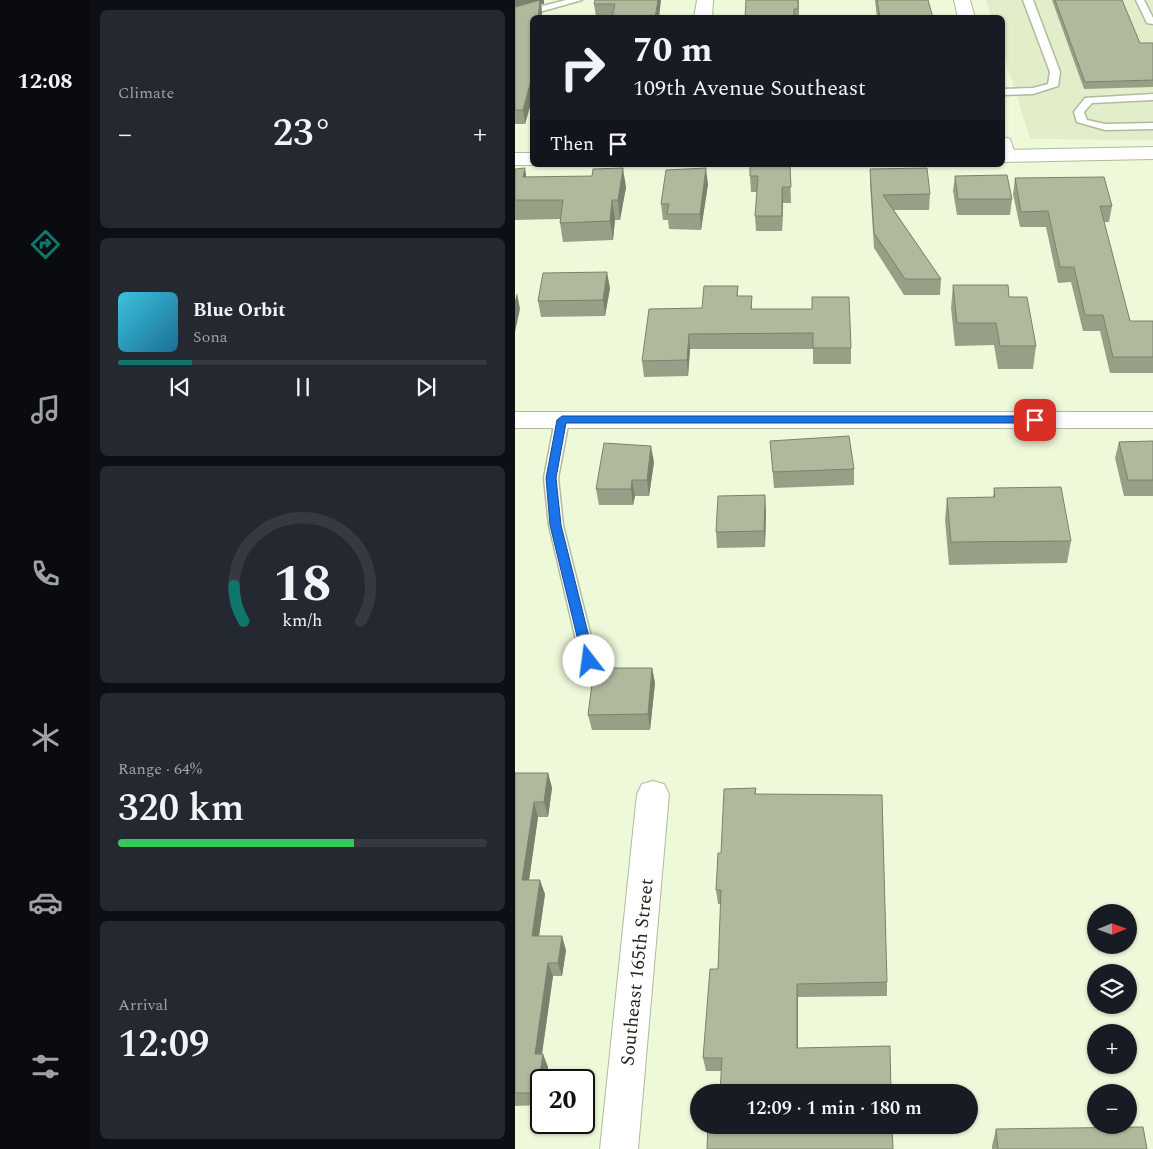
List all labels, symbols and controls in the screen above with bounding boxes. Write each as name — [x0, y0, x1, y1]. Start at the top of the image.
text: 70 m — [633, 24, 713, 77]
icon: right — [550, 35, 615, 100]
text: 12:08 — [17, 65, 73, 98]
text: 109th Avenue Southeast — [633, 72, 866, 105]
text: Climate — [118, 81, 174, 105]
text: 23° — [273, 105, 332, 163]
text: − — [118, 113, 132, 156]
text: + — [473, 113, 487, 156]
text: Then — [550, 130, 594, 159]
icon: arrive — [604, 130, 632, 158]
icon: directions — [28, 227, 63, 262]
text: Blue Orbit — [193, 296, 286, 325]
text: Sona — [193, 325, 228, 349]
icon: previous — [166, 373, 194, 401]
icon: pause — [289, 373, 317, 401]
icon: next — [412, 373, 440, 401]
icon: music — [28, 392, 63, 427]
pin — [1014, 399, 1056, 441]
icon: arrive — [1021, 406, 1049, 434]
text: 18 — [273, 545, 332, 624]
icon: phone — [28, 556, 63, 591]
text: km/h — [282, 607, 323, 634]
position arrow — [562, 634, 614, 686]
icon: climate — [28, 720, 63, 755]
text: Range · 64% — [118, 757, 202, 781]
text: 320 km — [118, 780, 244, 838]
street label: Southeast 165th Street — [613, 877, 662, 1067]
icon: car — [28, 885, 63, 920]
north arrow — [1087, 904, 1137, 954]
map controls — [1087, 904, 1137, 1134]
button: layers — [1087, 964, 1137, 1014]
text: Arrival — [118, 993, 168, 1017]
text: 12:09 — [118, 1016, 209, 1074]
button: + — [1087, 1024, 1137, 1074]
icon: filters — [28, 1049, 63, 1084]
speed limit sign: 20 — [530, 1069, 595, 1134]
button: − — [1087, 1084, 1137, 1134]
text: 12:09 · 1 min · 180 m — [746, 1094, 922, 1123]

